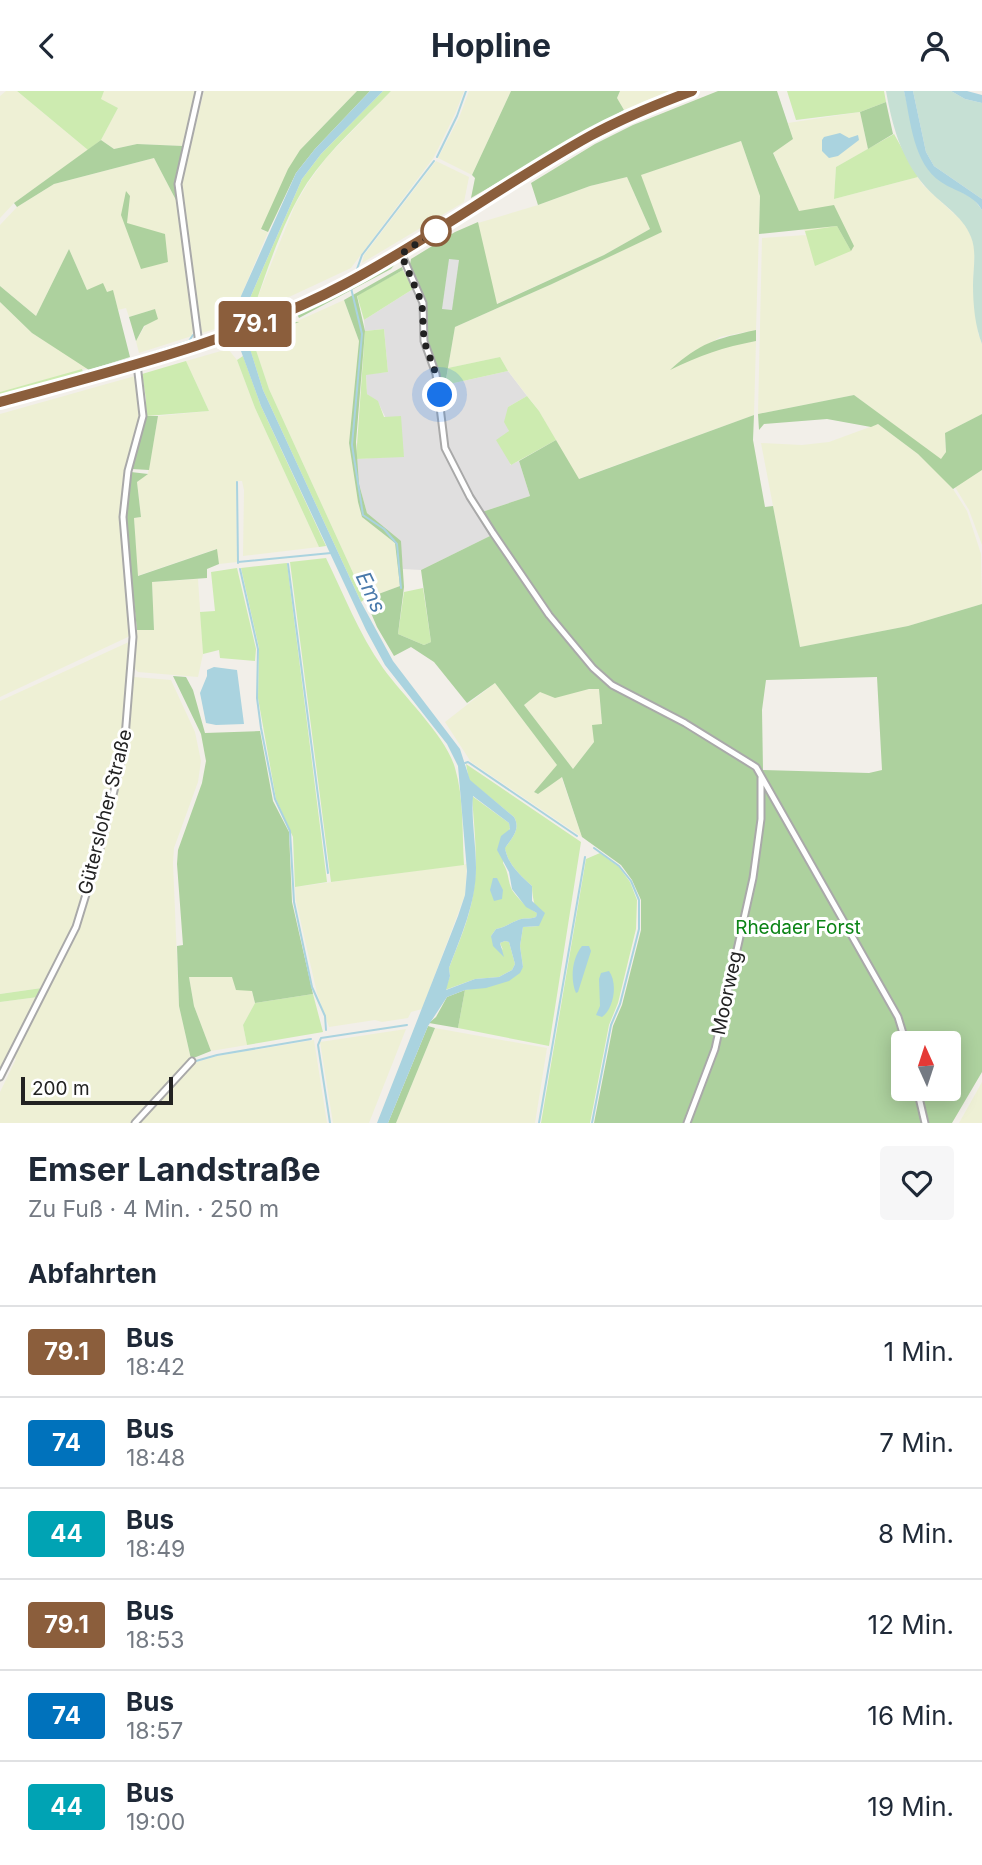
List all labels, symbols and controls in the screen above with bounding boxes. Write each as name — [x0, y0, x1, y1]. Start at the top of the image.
text: Hopline — [431, 26, 551, 65]
icon: back — [28, 27, 66, 65]
icon: person — [916, 27, 954, 65]
unlabelled marker — [421, 216, 451, 246]
line badge: 79.1 — [206, 301, 304, 347]
text: 79.1 — [233, 309, 277, 338]
your location — [422, 377, 457, 412]
water label: Ems — [351, 568, 391, 616]
street label: Gütersloher Straße — [73, 727, 137, 897]
park label: Rhedaer Forst — [735, 916, 861, 939]
street label: Moorweg — [707, 949, 747, 1037]
north arrow — [891, 1031, 961, 1101]
map controls — [891, 1031, 961, 1101]
scale bar — [21, 1074, 173, 1106]
text: 200 m — [32, 1077, 90, 1100]
button: heart — [880, 1146, 954, 1220]
text: Emser Landstraße — [28, 1149, 321, 1189]
text: Zu Fuß · 4 Min. · 250 m — [28, 1195, 279, 1223]
text: Abfahrten — [28, 1258, 157, 1289]
text: Bus — [126, 1322, 174, 1353]
text: 1 Min. — [883, 1336, 954, 1367]
text: 79.1 — [44, 1337, 89, 1366]
text: 18:42 — [126, 1353, 185, 1381]
text: Bus — [126, 1413, 174, 1444]
text: 7 Min. — [879, 1427, 954, 1458]
text: 74 — [52, 1428, 81, 1457]
text: 18:48 — [126, 1444, 185, 1472]
text: Bus — [126, 1504, 174, 1535]
text: 8 Min. — [878, 1518, 954, 1549]
text: 44 — [50, 1519, 83, 1548]
text: 18:49 — [126, 1535, 185, 1563]
text: Bus — [126, 1595, 174, 1626]
text: 12 Min. — [868, 1609, 954, 1640]
text: 79.1 — [44, 1610, 89, 1639]
text: 18:53 — [126, 1626, 184, 1654]
text: Bus — [126, 1686, 174, 1717]
text: 16 Min. — [867, 1700, 954, 1731]
text: 74 — [52, 1701, 81, 1730]
text: 18:57 — [126, 1717, 183, 1745]
text: Bus — [126, 1777, 174, 1808]
text: 19 Min. — [867, 1791, 954, 1822]
text: 44 — [50, 1792, 83, 1821]
text: 19:00 — [126, 1808, 185, 1836]

